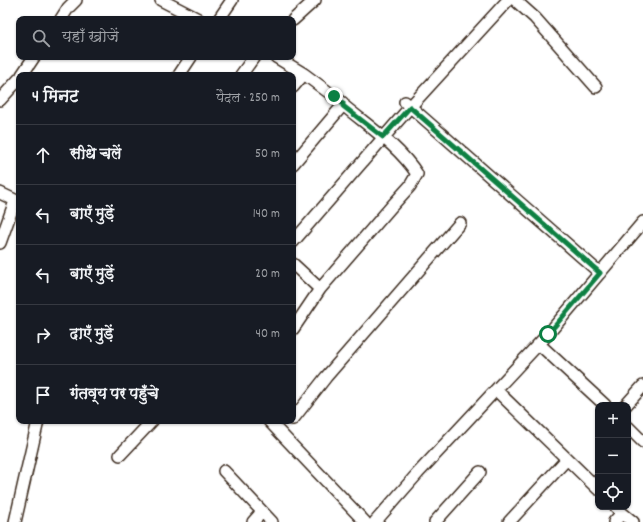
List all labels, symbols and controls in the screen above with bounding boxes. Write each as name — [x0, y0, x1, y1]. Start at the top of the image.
search box — [16, 16, 296, 60]
icon: search — [30, 27, 52, 49]
text: यहाँ खोजें — [62, 27, 119, 49]
text: 4 मिनट — [32, 86, 79, 110]
route end — [325, 87, 343, 105]
text: पैदल · 250 m — [216, 89, 280, 108]
icon: ahead — [32, 144, 54, 166]
text: सीधे चलें — [70, 144, 121, 166]
text: 50 m — [255, 145, 280, 164]
icon: left — [32, 204, 54, 226]
text: बाएँ मुड़ें — [70, 204, 114, 226]
text: 140 m — [253, 205, 280, 224]
icon: left — [32, 264, 54, 286]
text: बाएँ मुड़ें — [70, 264, 114, 286]
text: 20 m — [255, 265, 280, 284]
icon: right — [32, 324, 54, 346]
text: दाएँ मुड़ें — [70, 324, 113, 346]
text: 40 m — [256, 325, 280, 344]
route start — [539, 325, 557, 343]
icon: arrive — [32, 384, 54, 406]
text: गंतव्य पर पहुँचे — [70, 384, 159, 406]
map controls — [595, 402, 631, 510]
button: + — [595, 402, 631, 438]
button: − — [595, 438, 631, 474]
button: locate — [595, 474, 631, 510]

